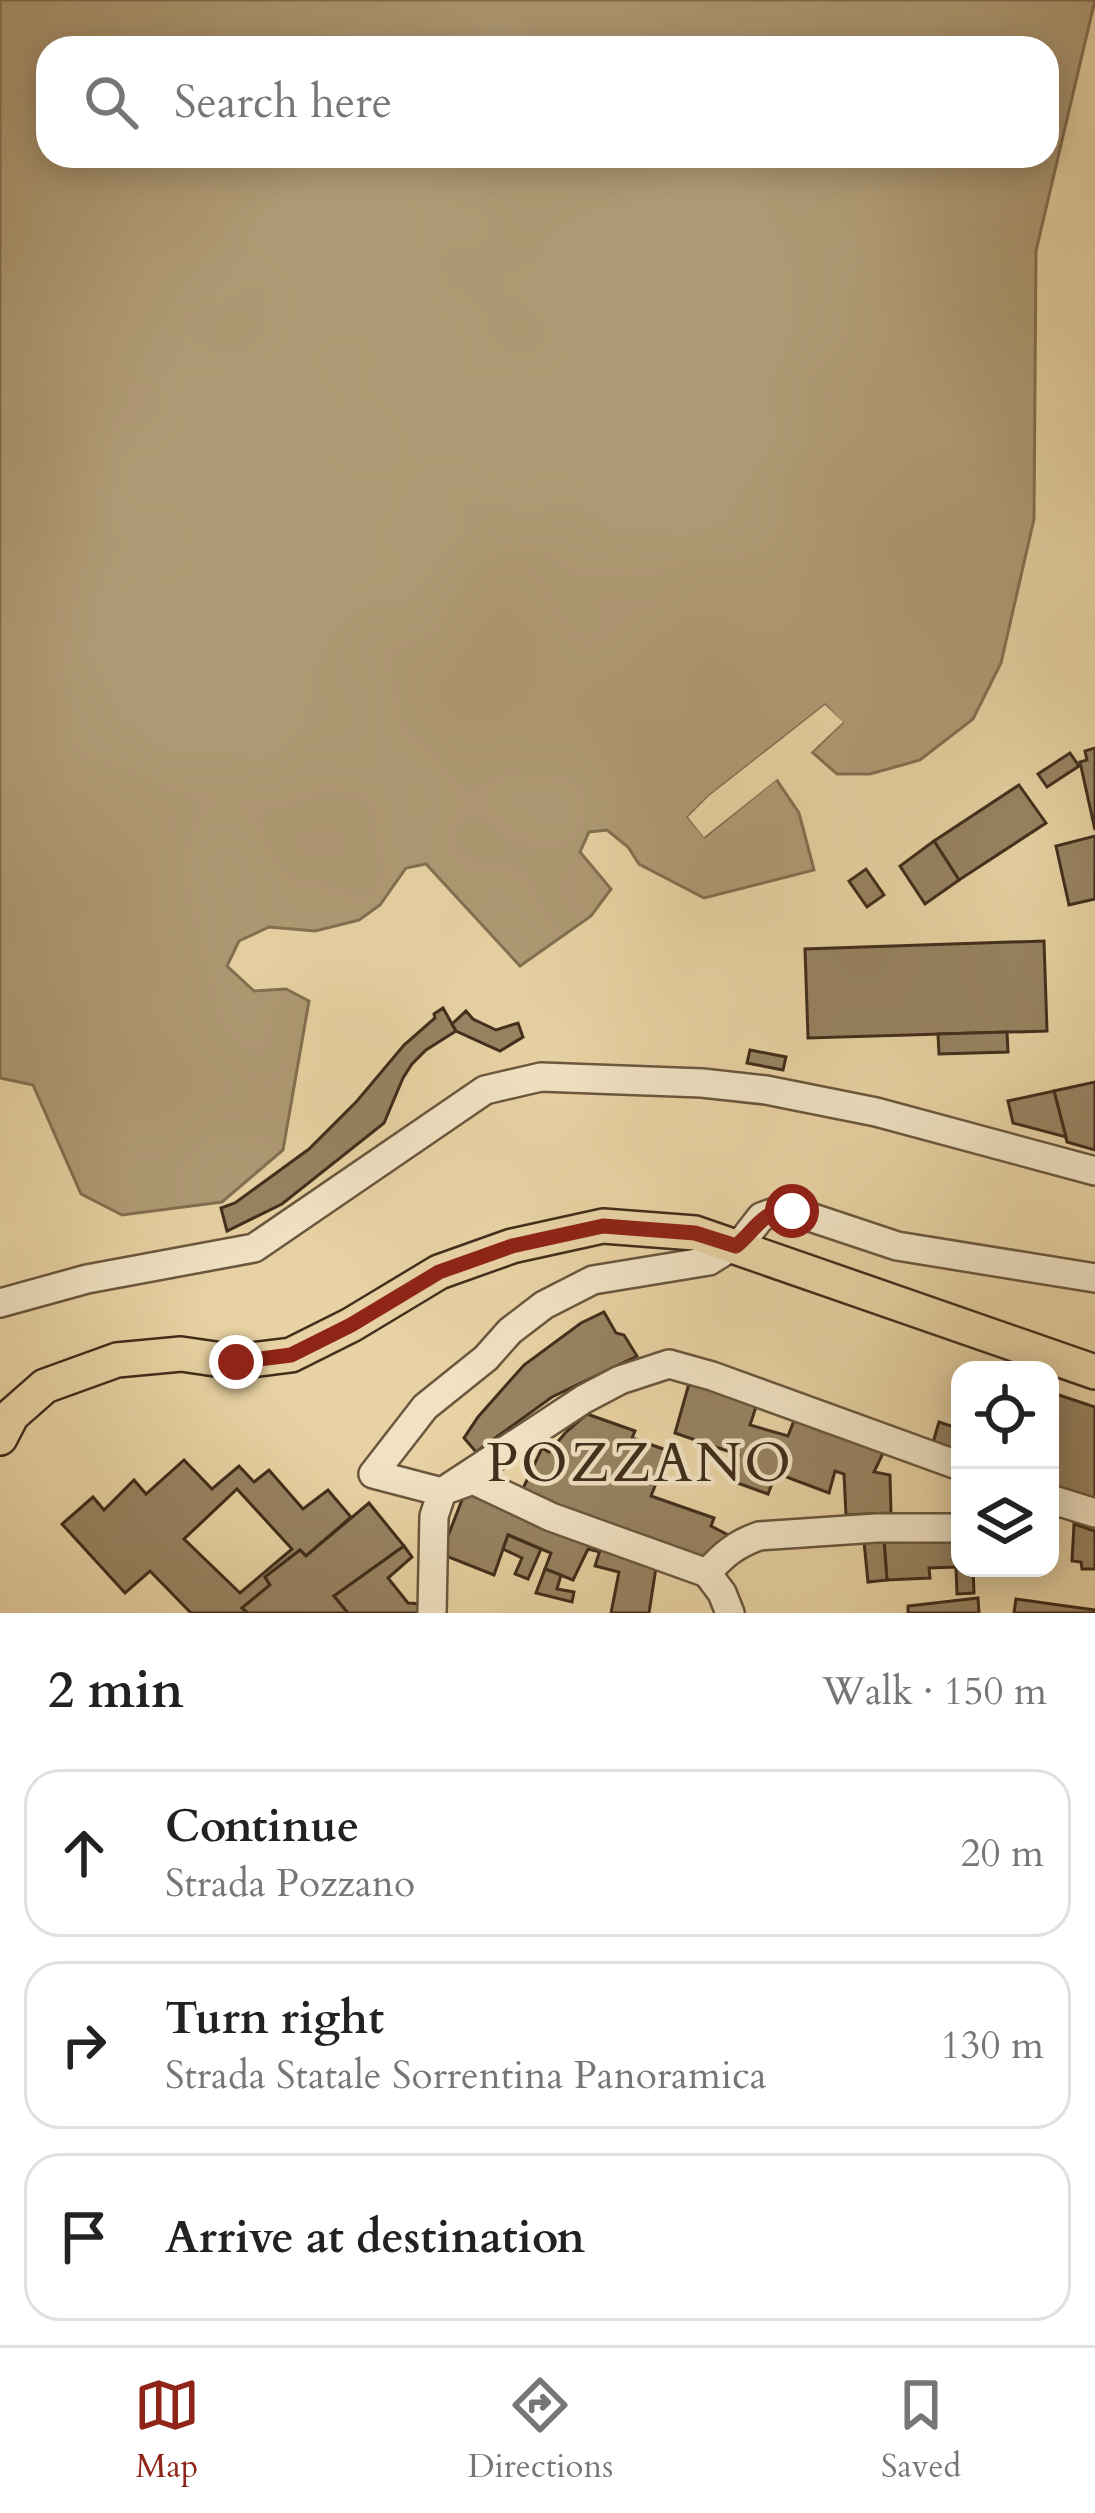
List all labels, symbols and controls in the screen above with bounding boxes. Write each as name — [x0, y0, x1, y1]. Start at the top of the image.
search box — [36, 36, 1059, 168]
icon: search — [78, 69, 144, 135]
text: Search here — [174, 72, 392, 133]
route start — [765, 1184, 819, 1238]
route end — [209, 1335, 263, 1389]
map controls — [951, 1361, 1059, 1577]
button: locate — [951, 1361, 1059, 1469]
district label: POZZANO — [486, 1428, 794, 1501]
button: layers — [951, 1469, 1059, 1577]
text: 2 min — [48, 1656, 184, 1726]
text: Walk · 150 m — [822, 1665, 1047, 1718]
text: Continue — [165, 1796, 359, 1857]
icon: ahead — [51, 1820, 117, 1886]
text: 20 m — [961, 1827, 1044, 1880]
text: Strada Pozzano — [165, 1857, 415, 1910]
text: Turn right — [165, 1988, 384, 2049]
icon: right — [51, 2012, 117, 2078]
text: 130 m — [941, 2019, 1044, 2072]
text: Strada Statale Sorrentina Panoramica — [165, 2049, 767, 2102]
icon: arrive — [51, 2204, 117, 2270]
text: Arrive at destination — [165, 2207, 585, 2268]
tab: Map — [134, 2372, 200, 2489]
tab: Directions — [468, 2372, 613, 2489]
tab: Saved — [881, 2372, 961, 2489]

